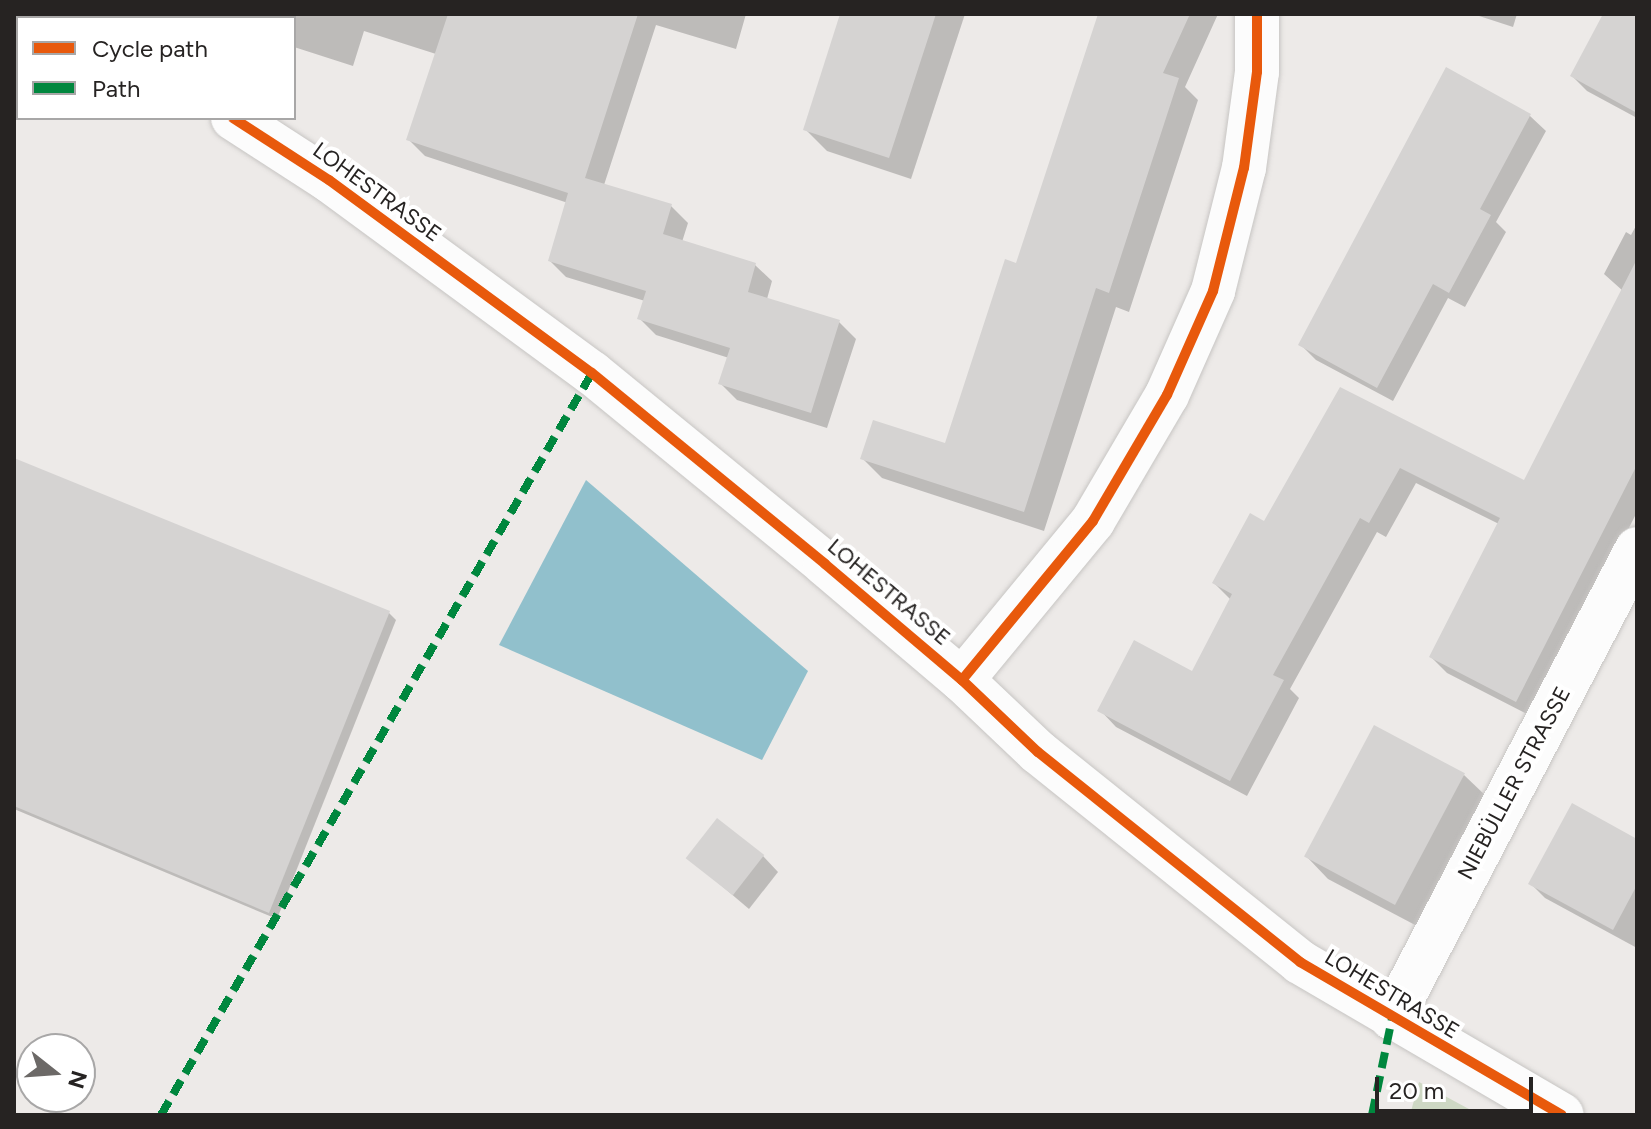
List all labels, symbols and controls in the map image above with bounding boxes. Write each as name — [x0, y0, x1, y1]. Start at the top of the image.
legend — [16, 16, 296, 120]
text: Cycle path — [92, 34, 208, 63]
text: Path — [92, 74, 140, 103]
street label: LOHESTRASSE — [308, 137, 446, 247]
street label: LOHESTRASSE — [822, 533, 956, 651]
street label: NIEBÜLLER STRASSE — [1452, 682, 1576, 884]
street label: LOHESTRASSE — [1320, 944, 1464, 1044]
north arrow — [16, 1033, 96, 1113]
scale bar — [1379, 1061, 1537, 1111]
text: N — [62, 1067, 93, 1092]
text: 20 m — [1389, 1076, 1444, 1105]

